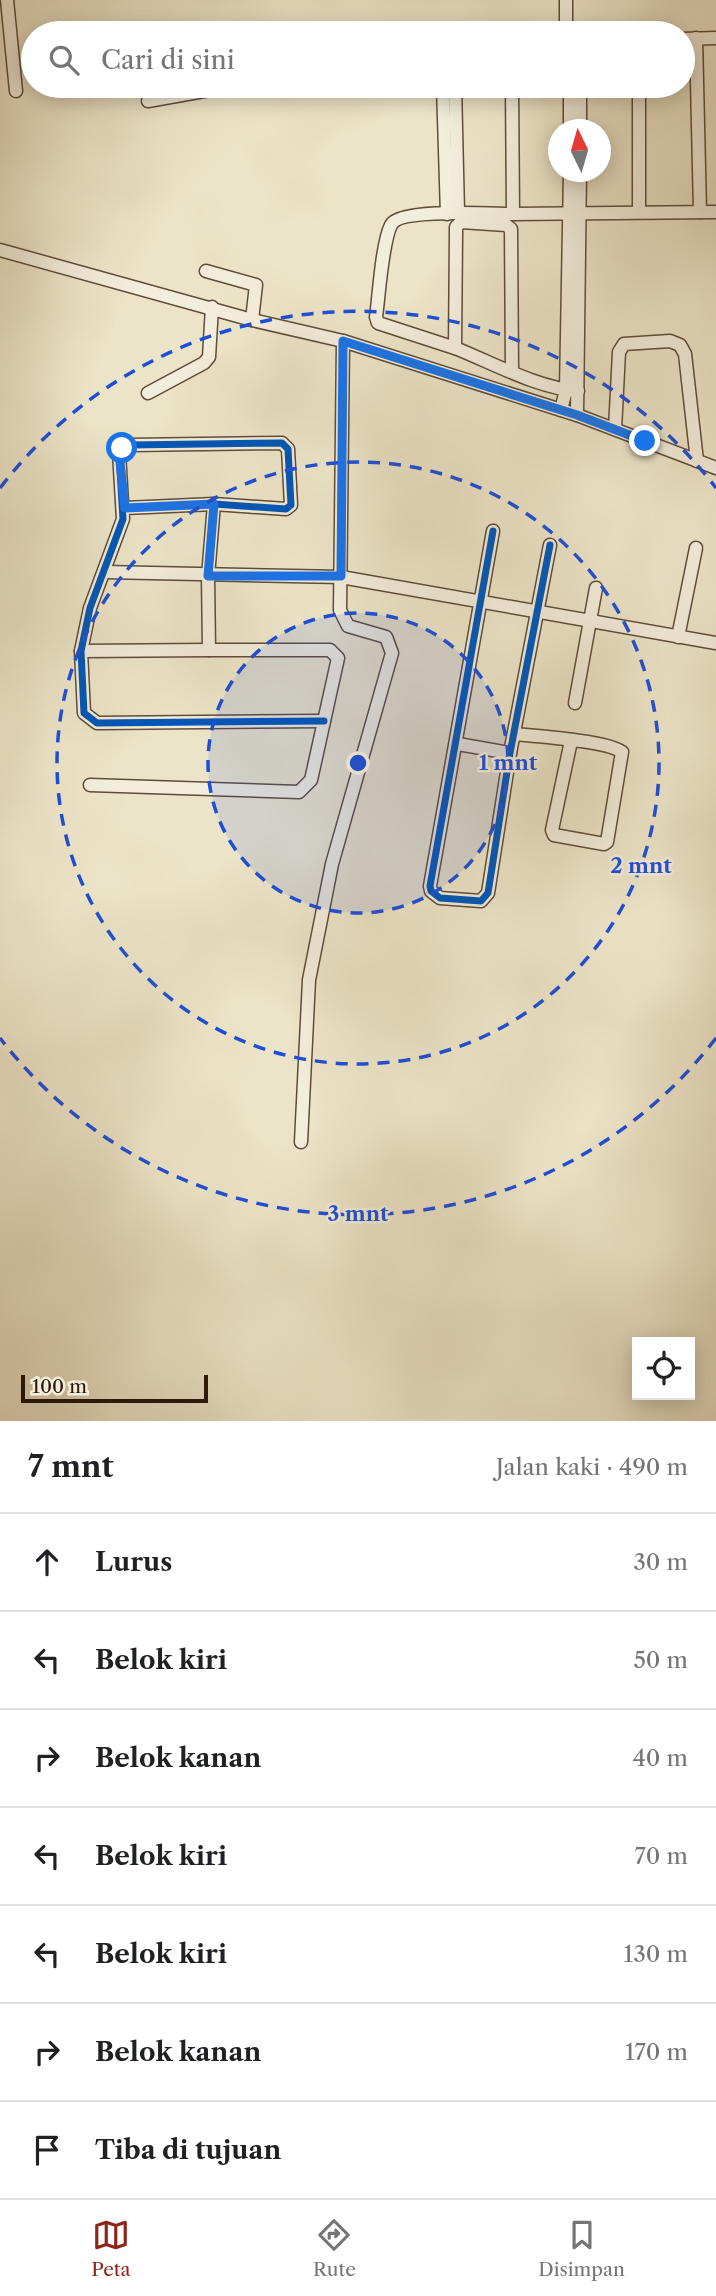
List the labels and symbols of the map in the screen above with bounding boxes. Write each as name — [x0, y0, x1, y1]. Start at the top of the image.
north arrow — [548, 119, 611, 182]
route end — [629, 425, 660, 456]
route start — [106, 432, 137, 463]
text: 1 mnt — [479, 750, 538, 775]
centre of rings — [346, 751, 370, 775]
text: 2 mnt — [610, 853, 672, 878]
text: 3 mnt — [328, 1201, 389, 1226]
scale bar — [21, 1372, 208, 1404]

